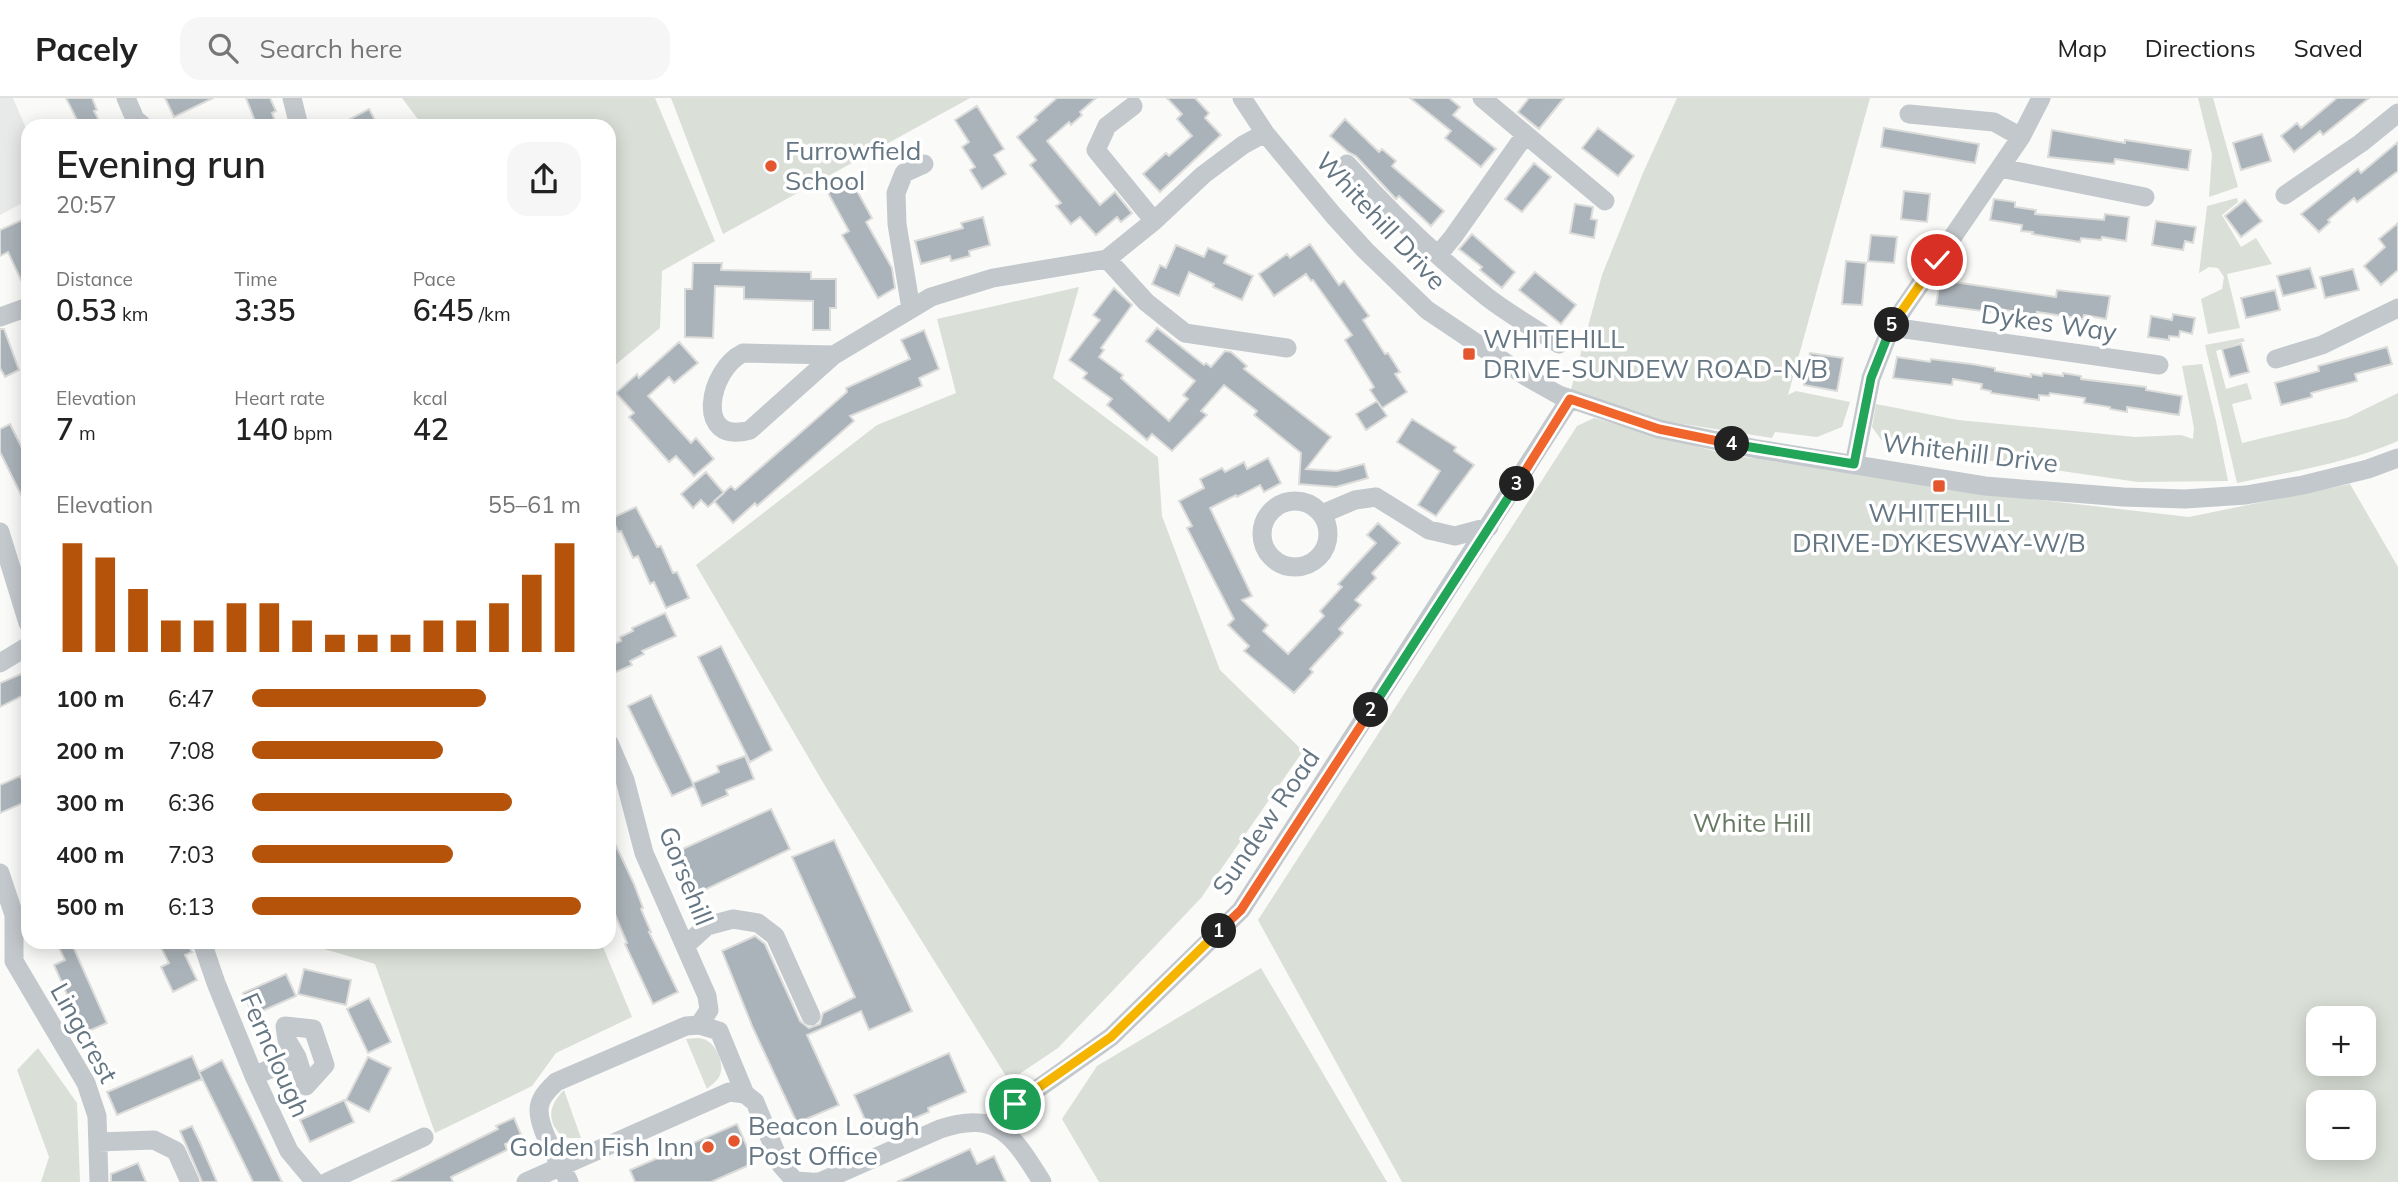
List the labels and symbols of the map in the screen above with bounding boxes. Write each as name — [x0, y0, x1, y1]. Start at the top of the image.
place label: Furrowfield School — [785, 134, 921, 197]
street label: Whitehill Drive — [1309, 145, 1454, 297]
marker: Furrowfield School — [763, 158, 779, 174]
pin — [1907, 230, 1967, 290]
street label: Dykes Way — [1979, 297, 2119, 348]
pin: 5 — [1874, 308, 1910, 342]
place label: WHITEHILL DRIVE-SUNDEW ROAD-N/B — [1483, 322, 1828, 385]
marker: WHITEHILL DRIVE-SUNDEW ROAD-N/B — [1461, 346, 1477, 362]
street label: Whitehill Drive — [1880, 425, 2060, 480]
pin: 4 — [1714, 426, 1750, 462]
pin: 3 — [1500, 466, 1534, 502]
marker: WHITEHILL DRIVE-DYKESWAY-W/B — [1931, 478, 1947, 494]
place label: WHITEHILL DRIVE-DYKESWAY-W/B — [1792, 496, 2086, 559]
pin: 2 — [1354, 692, 1388, 728]
street label: Sundew Road — [1205, 742, 1327, 901]
park label: White Hill — [1693, 806, 1811, 839]
street label: Gorsehill — [652, 821, 721, 930]
pin: 1 — [1202, 914, 1236, 948]
street label: Lingcrest — [43, 977, 125, 1089]
street label: Fernclough — [233, 987, 318, 1122]
pin — [985, 1074, 1045, 1134]
place label: Beacon Lough Post Office — [748, 1109, 920, 1172]
place label: Golden Fish Inn — [509, 1130, 694, 1163]
marker: Beacon Lough Post Office — [726, 1133, 742, 1149]
marker: Golden Fish Inn — [700, 1139, 716, 1155]

